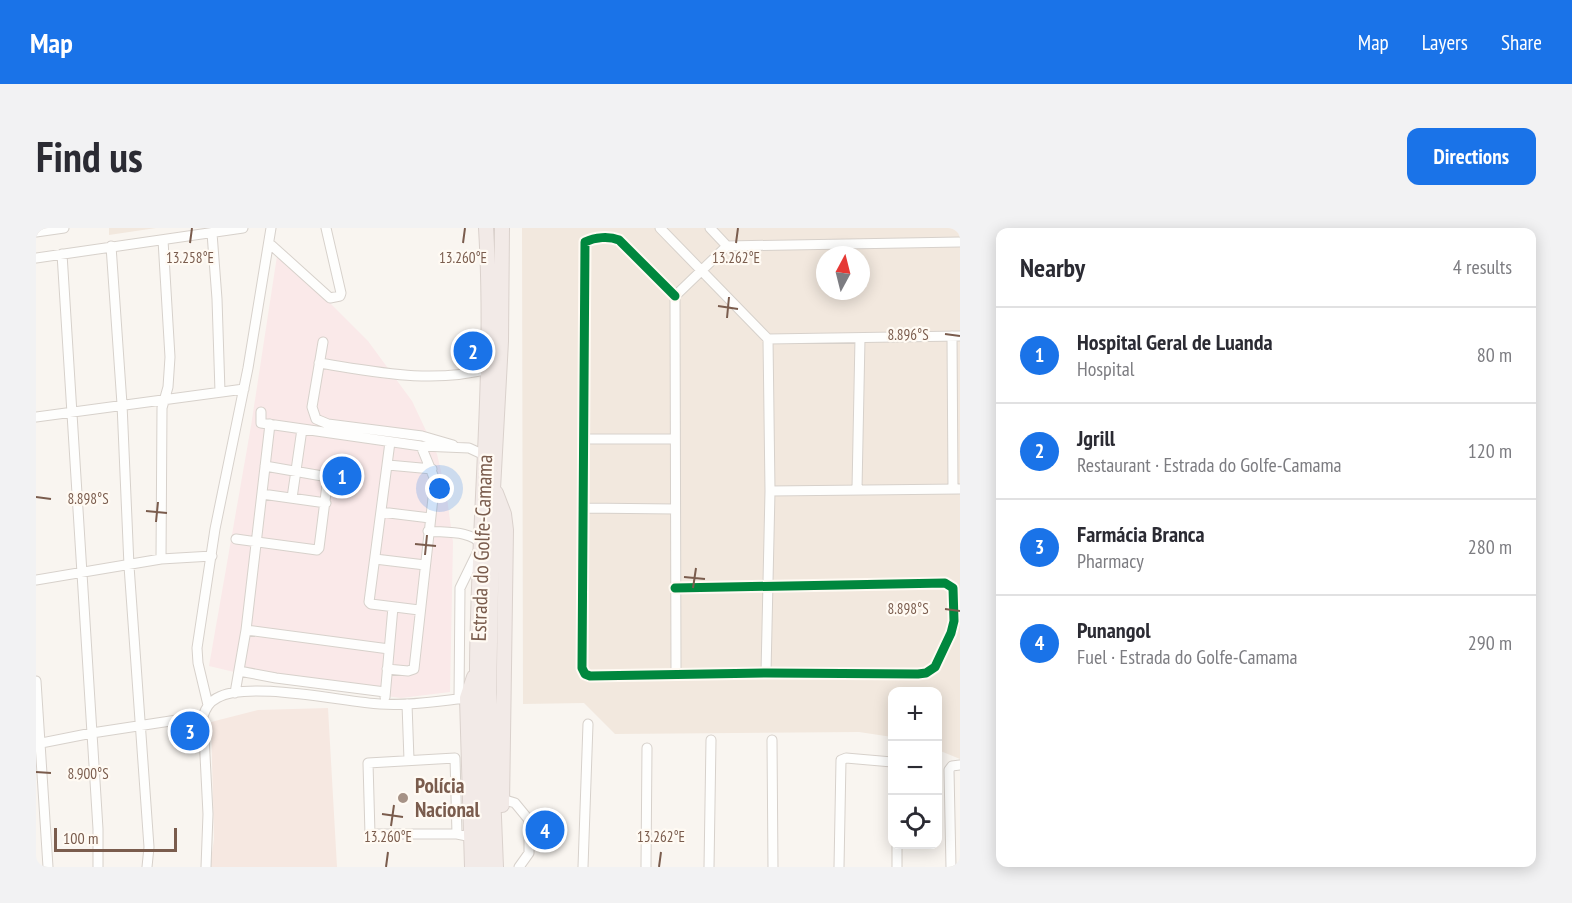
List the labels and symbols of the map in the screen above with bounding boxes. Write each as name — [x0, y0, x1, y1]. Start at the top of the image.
north arrow — [816, 246, 870, 300]
text: 13.258°E — [166, 248, 214, 267]
text: 13.260°E — [439, 248, 487, 267]
text: 13.262°E — [712, 248, 760, 267]
text: 8.896°S — [887, 325, 929, 344]
pin: 2 — [454, 328, 492, 374]
pin: 1 — [322, 454, 362, 498]
street label: Estrada do Golfe-Camama — [465, 454, 498, 642]
your location — [425, 474, 454, 503]
text: 8.898°S — [67, 489, 109, 508]
text: 8.898°S — [887, 599, 929, 618]
pin: 3 — [170, 708, 210, 754]
text: 8.900°S — [67, 764, 109, 783]
place label: Polícia Nacional — [415, 772, 481, 823]
marker: Polícia Nacional — [396, 791, 410, 805]
pin: 4 — [526, 808, 564, 852]
scale bar — [54, 825, 177, 852]
text: 13.260°E — [364, 827, 412, 846]
text: 13.262°E — [637, 827, 685, 846]

